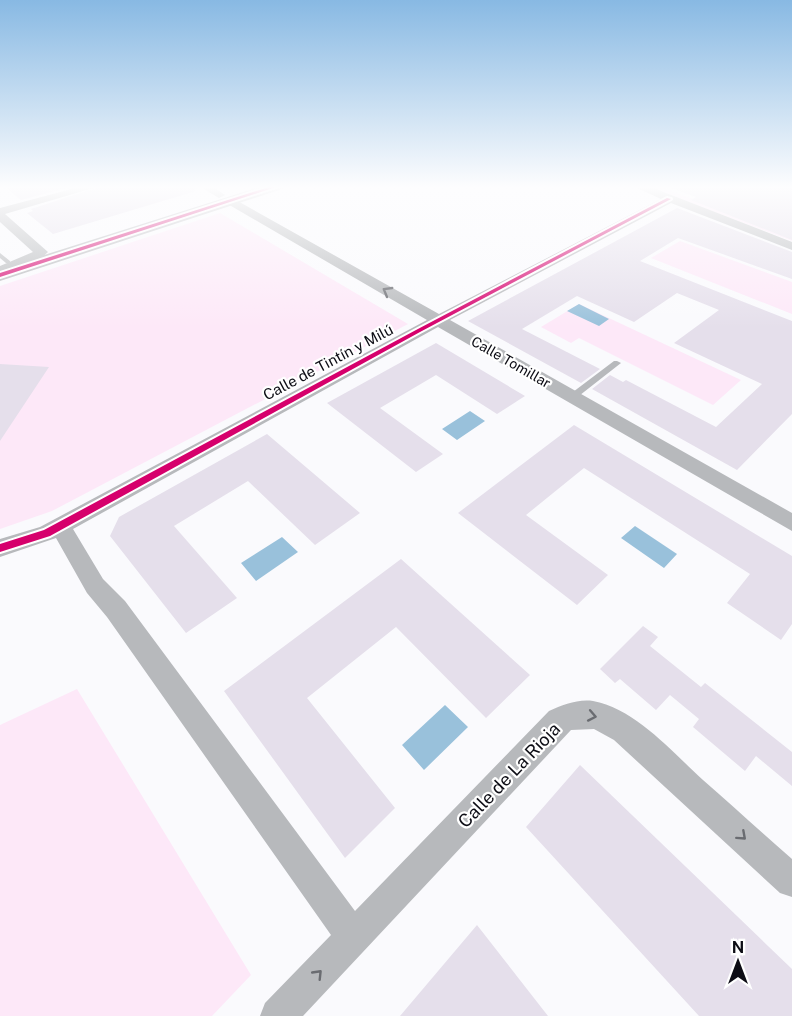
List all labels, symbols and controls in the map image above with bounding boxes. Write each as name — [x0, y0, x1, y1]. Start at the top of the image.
one-way arrow — [383, 287, 393, 298]
street label: Calle de Tintín y Milú — [260, 321, 396, 403]
street label: Calle Tomillar — [469, 333, 553, 391]
one-way arrow — [586, 709, 596, 722]
street label: Calle de La Rioja — [454, 718, 564, 832]
one-way arrow — [736, 829, 746, 840]
north arrow — [708, 932, 768, 992]
text: N — [732, 938, 744, 957]
one-way arrow — [311, 970, 322, 980]

